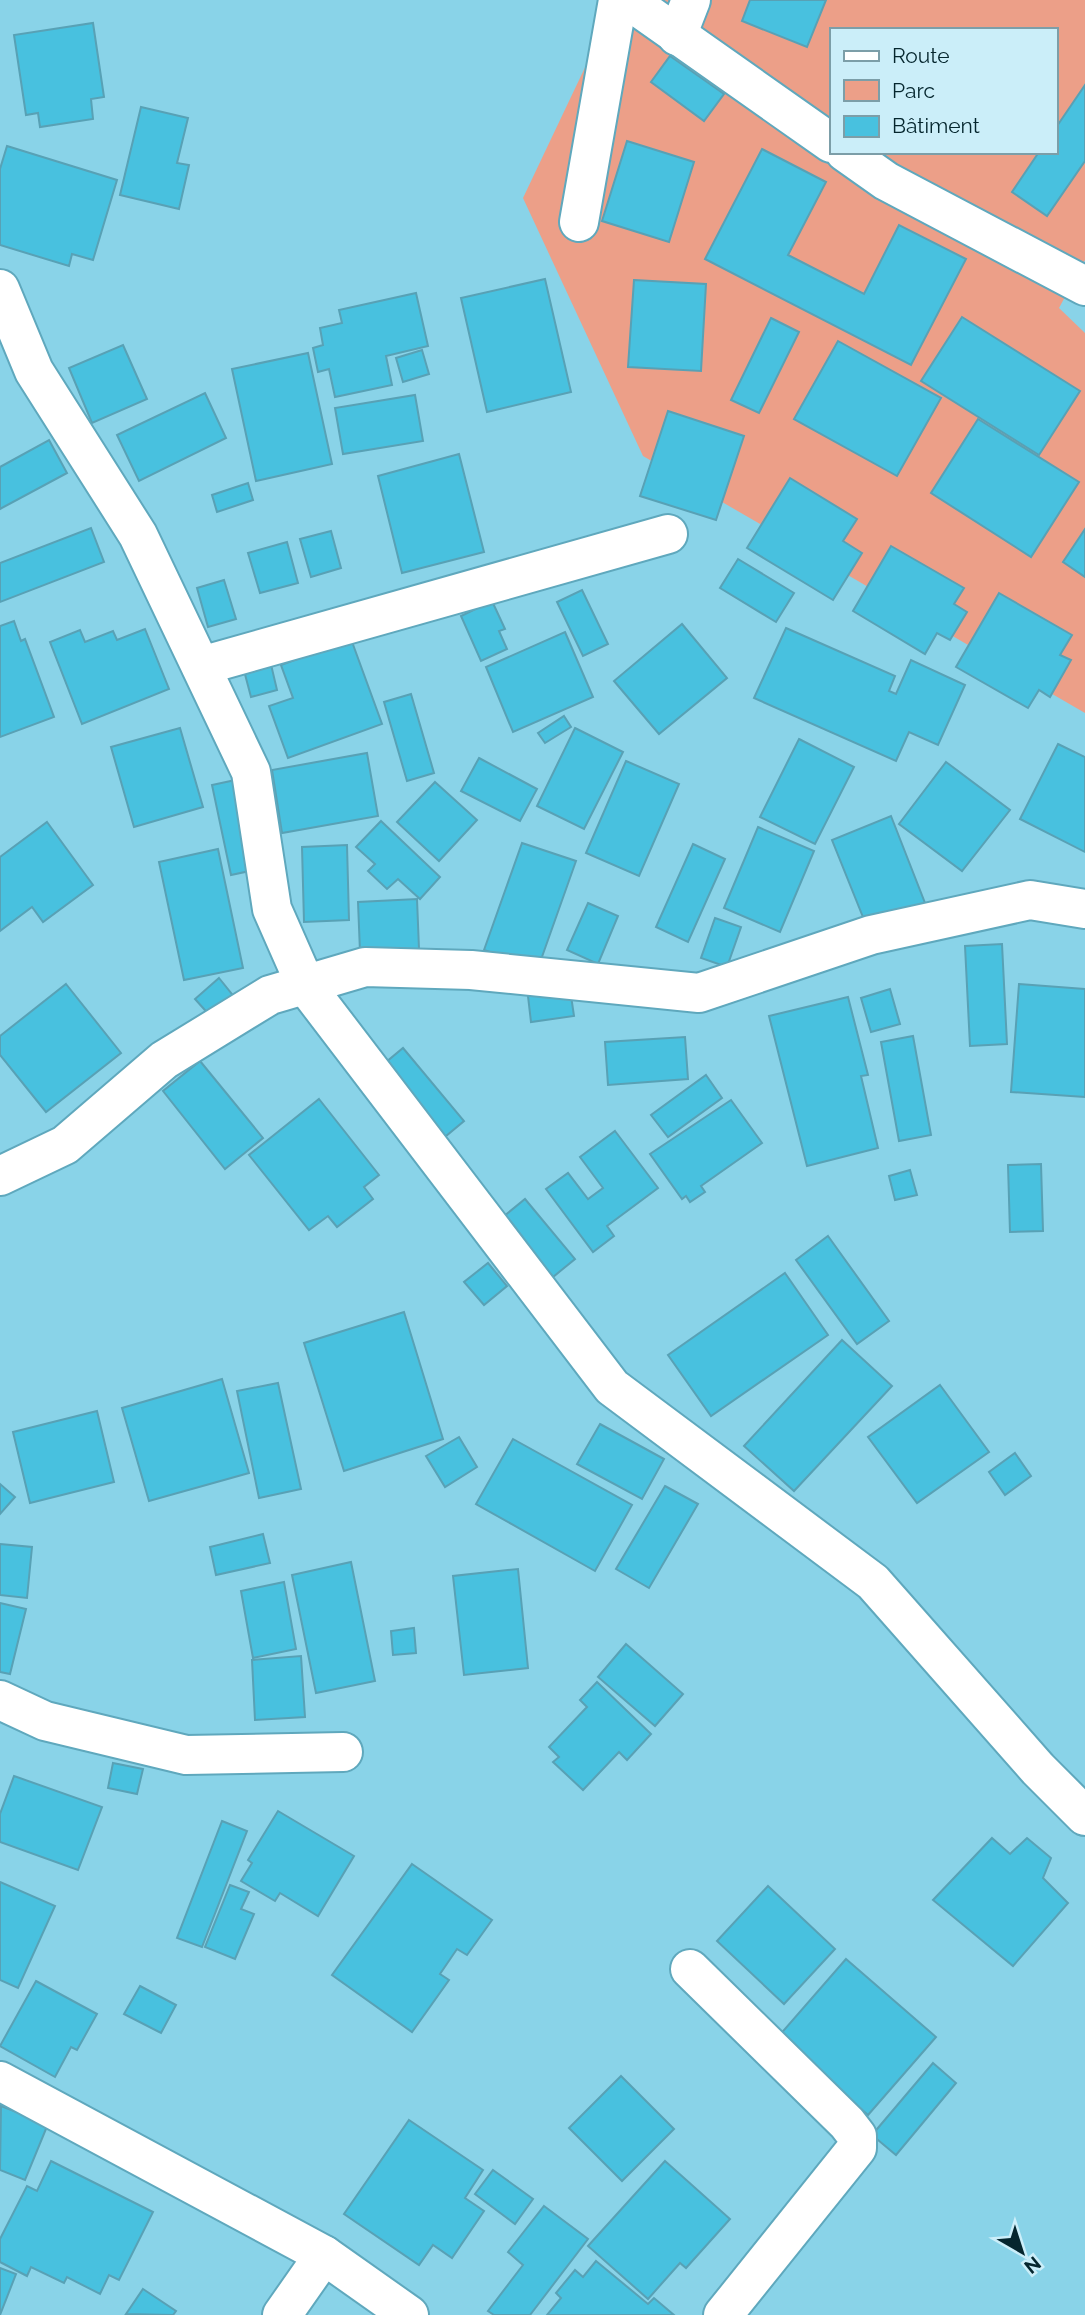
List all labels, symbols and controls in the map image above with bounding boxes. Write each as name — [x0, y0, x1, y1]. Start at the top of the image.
legend — [830, 28, 1057, 154]
text: Route — [892, 43, 950, 68]
text: Parc — [892, 78, 935, 103]
text: Bâtiment — [892, 113, 980, 138]
north arrow — [987, 2217, 1057, 2287]
text: N — [1020, 2252, 1045, 2278]

